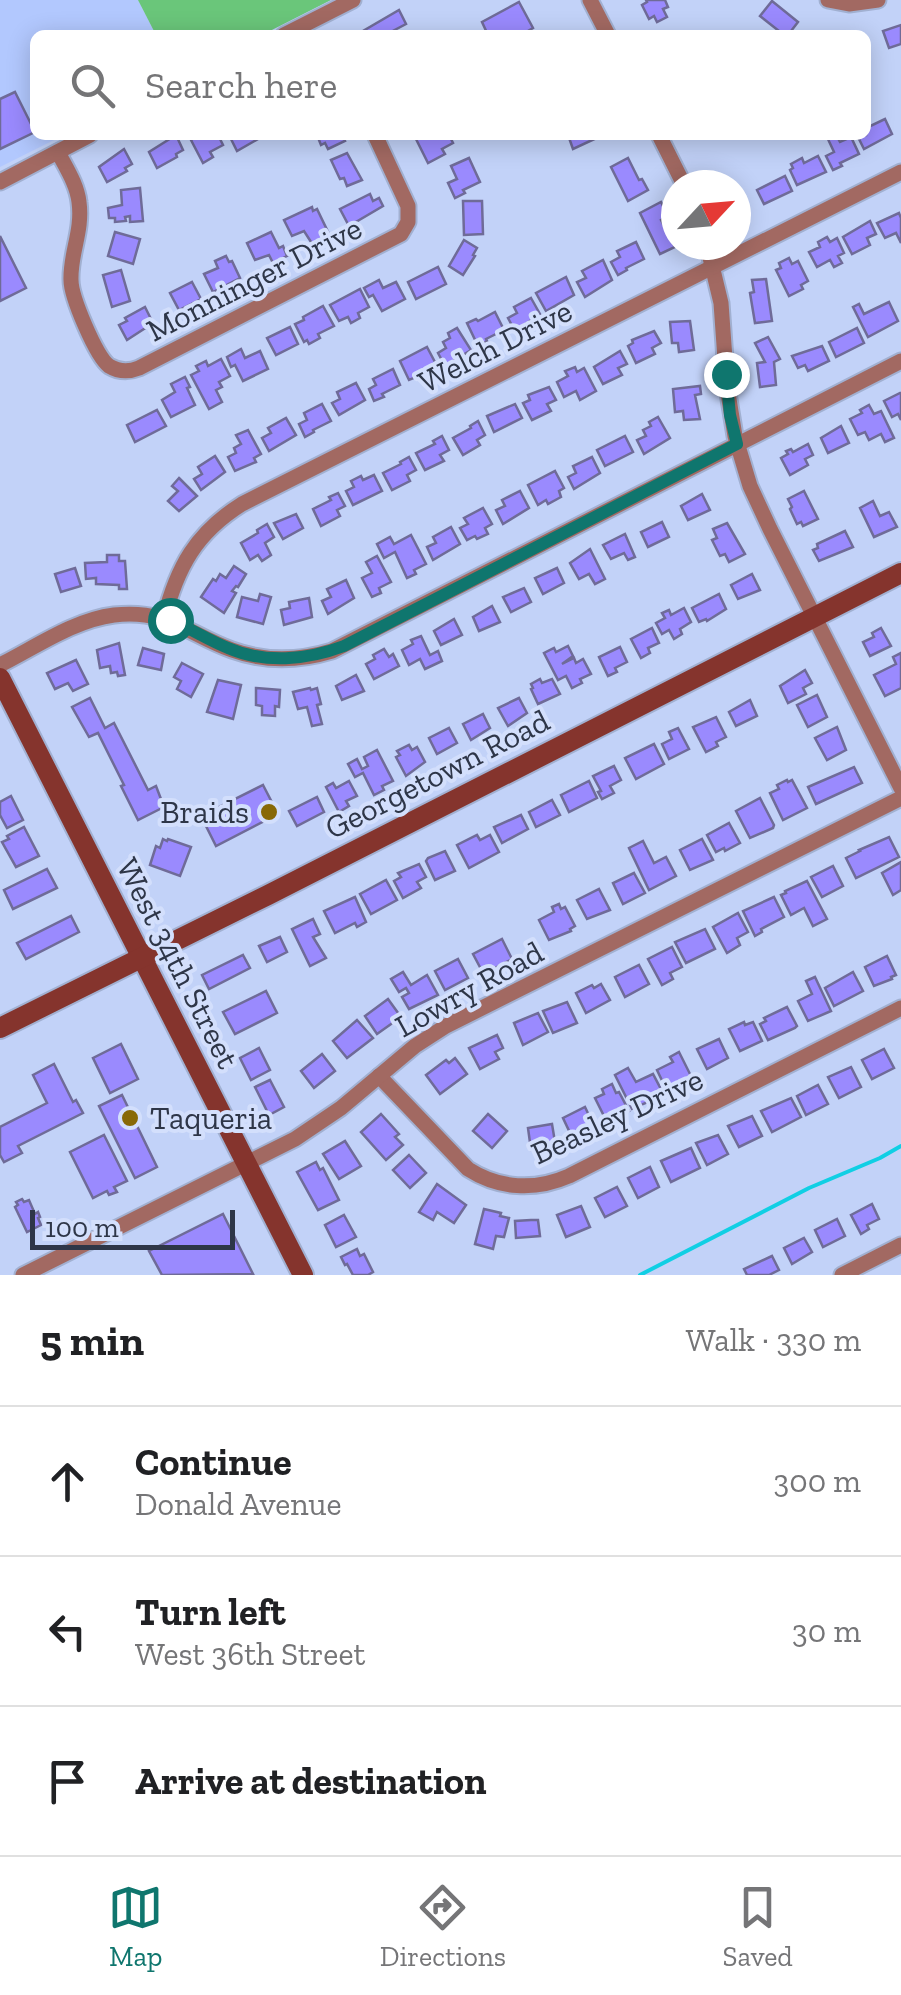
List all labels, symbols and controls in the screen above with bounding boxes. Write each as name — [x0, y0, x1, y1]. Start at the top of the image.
search box — [30, 30, 871, 140]
icon: search — [65, 58, 120, 113]
text: Search here — [145, 62, 337, 108]
north arrow — [661, 170, 751, 260]
street label: Monninger Drive — [140, 209, 368, 349]
street label: Welch Drive — [412, 291, 578, 401]
route end — [704, 352, 750, 398]
route start — [148, 598, 194, 644]
street label: Georgetown Road — [319, 701, 556, 847]
place label: Braids — [160, 793, 249, 831]
marker: Braids — [258, 801, 280, 823]
street label: West 34th Street — [109, 852, 247, 1074]
street label: Lowry Road — [388, 933, 550, 1045]
street label: Beasley Drive — [525, 1060, 709, 1172]
place label: Taqueria — [150, 1099, 272, 1137]
marker: Taqueria — [119, 1107, 141, 1129]
scale bar — [30, 1205, 235, 1250]
text: 100 m — [45, 1211, 119, 1244]
text: 5 min — [40, 1315, 144, 1366]
text: Walk · 330 m — [686, 1321, 861, 1359]
text: Continue — [135, 1439, 292, 1485]
icon: ahead — [40, 1454, 95, 1509]
text: 300 m — [774, 1462, 861, 1500]
text: Donald Avenue — [135, 1485, 342, 1523]
text: Turn left — [135, 1589, 286, 1635]
icon: left — [40, 1604, 95, 1659]
text: 30 m — [792, 1612, 861, 1650]
text: West 36th Street — [135, 1635, 365, 1673]
icon: arrive — [40, 1754, 95, 1809]
text: Arrive at destination — [135, 1758, 486, 1804]
tab: Map — [108, 1880, 163, 1973]
tab: Directions — [380, 1880, 506, 1973]
tab: Saved — [723, 1880, 793, 1973]

